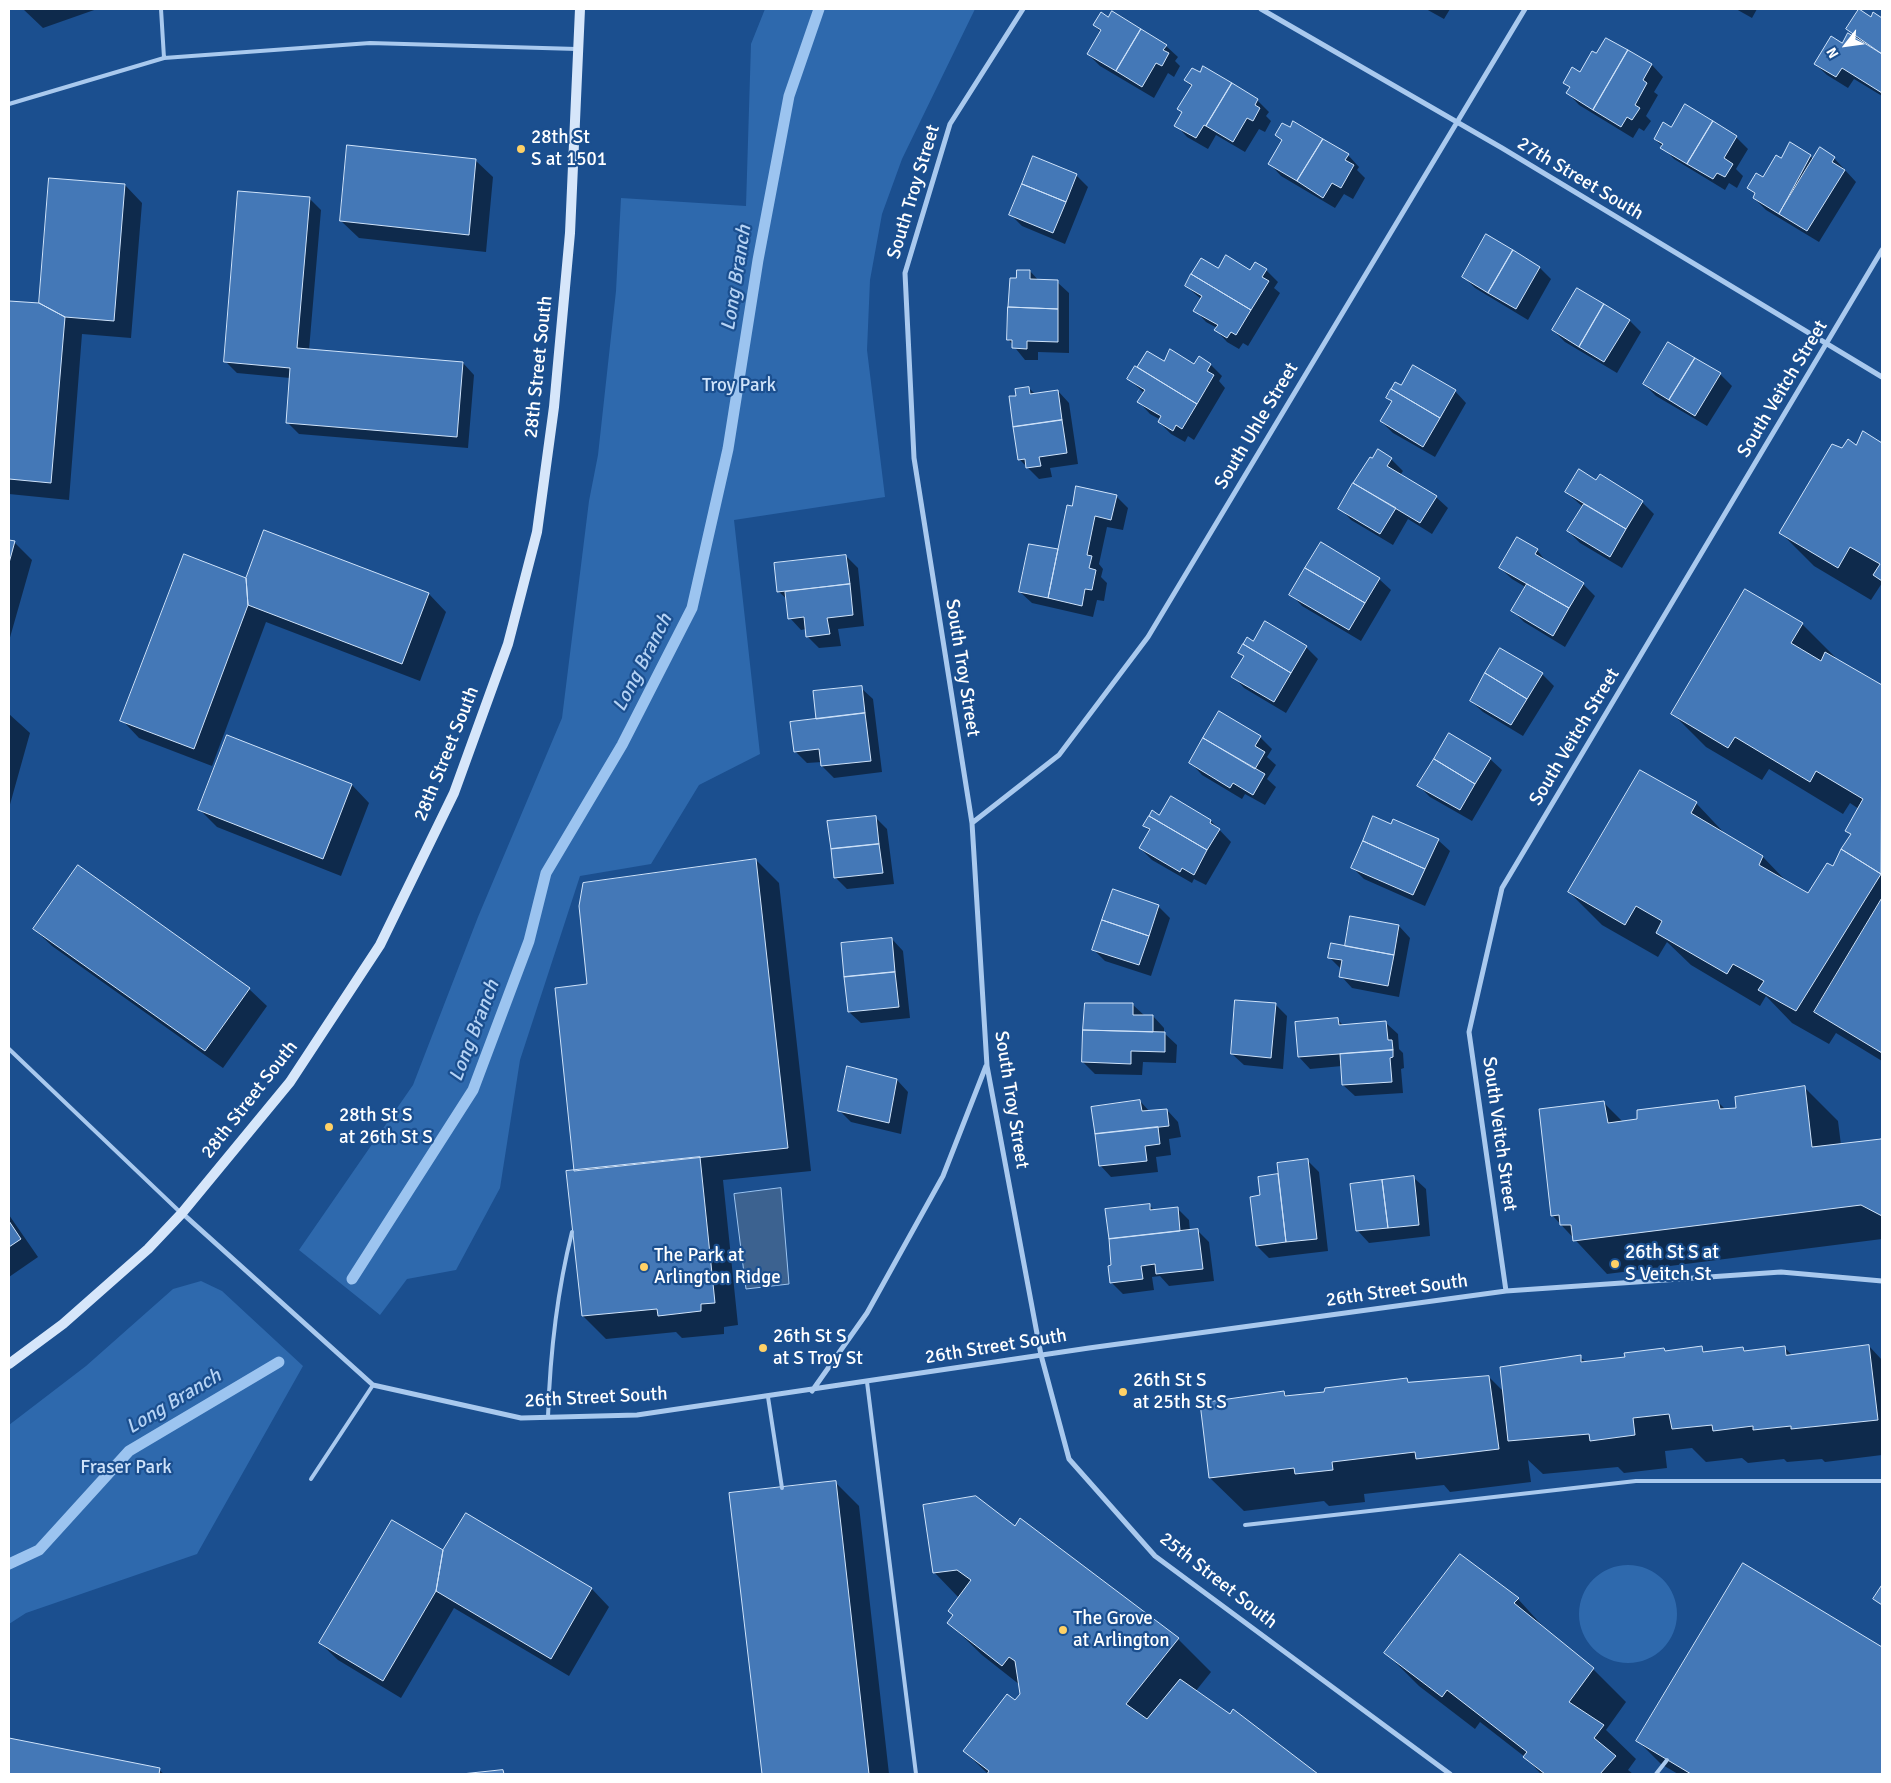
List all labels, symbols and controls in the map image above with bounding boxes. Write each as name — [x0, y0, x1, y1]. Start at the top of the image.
north arrow — [1821, 20, 1871, 70]
text: N — [1823, 44, 1842, 61]
street label: South Troy Street — [883, 122, 945, 262]
place label: 28th St S at 1501 — [531, 127, 607, 171]
street label: 27th Street South — [1513, 132, 1647, 226]
marker: 28th St S at 1501 — [515, 143, 527, 155]
water label: Long Branch — [717, 223, 757, 333]
street label: 28th Street South — [520, 295, 558, 439]
street label: South Veitch Street — [1733, 316, 1833, 462]
street label: South Uhle Street — [1210, 359, 1304, 493]
park label: Troy Park — [702, 375, 776, 397]
street label: South Troy Street — [940, 597, 984, 739]
water label: Long Branch — [608, 610, 678, 716]
street label: South Veitch Street — [1525, 664, 1625, 810]
street label: 28th Street South — [410, 683, 484, 825]
water label: Long Branch — [445, 977, 505, 1085]
street label: South Troy Street — [989, 1029, 1033, 1171]
street label: 28th Street South — [197, 1037, 303, 1163]
street label: South Veitch Street — [1477, 1055, 1521, 1213]
place label: 28th St S at 26th St S — [339, 1105, 433, 1149]
marker: 28th St S at 26th St S — [323, 1121, 335, 1133]
place label: 26th St S at S Veitch St — [1625, 1242, 1719, 1286]
place label: The Park at Arlington Ridge — [654, 1245, 781, 1289]
marker: 26th St S at S Veitch St — [1609, 1258, 1621, 1270]
marker: The Park at Arlington Ridge — [638, 1261, 650, 1273]
street label: 26th Street South — [1325, 1270, 1469, 1312]
street label: 26th Street South — [923, 1325, 1069, 1369]
place label: 26th St S at S Troy St — [773, 1326, 863, 1370]
marker: 26th St S at S Troy St — [757, 1342, 769, 1354]
water label: Long Branch — [122, 1364, 226, 1440]
place label: 26th St S at 25th St S — [1133, 1370, 1227, 1414]
street label: 26th Street South — [524, 1383, 668, 1413]
marker: 26th St S at 25th St S — [1117, 1386, 1129, 1398]
park label: Fraser Park — [80, 1457, 172, 1479]
street label: 25th Street South — [1155, 1528, 1281, 1634]
place label: The Grove at Arlington — [1073, 1608, 1170, 1652]
marker: The Grove at Arlington — [1057, 1624, 1069, 1636]

